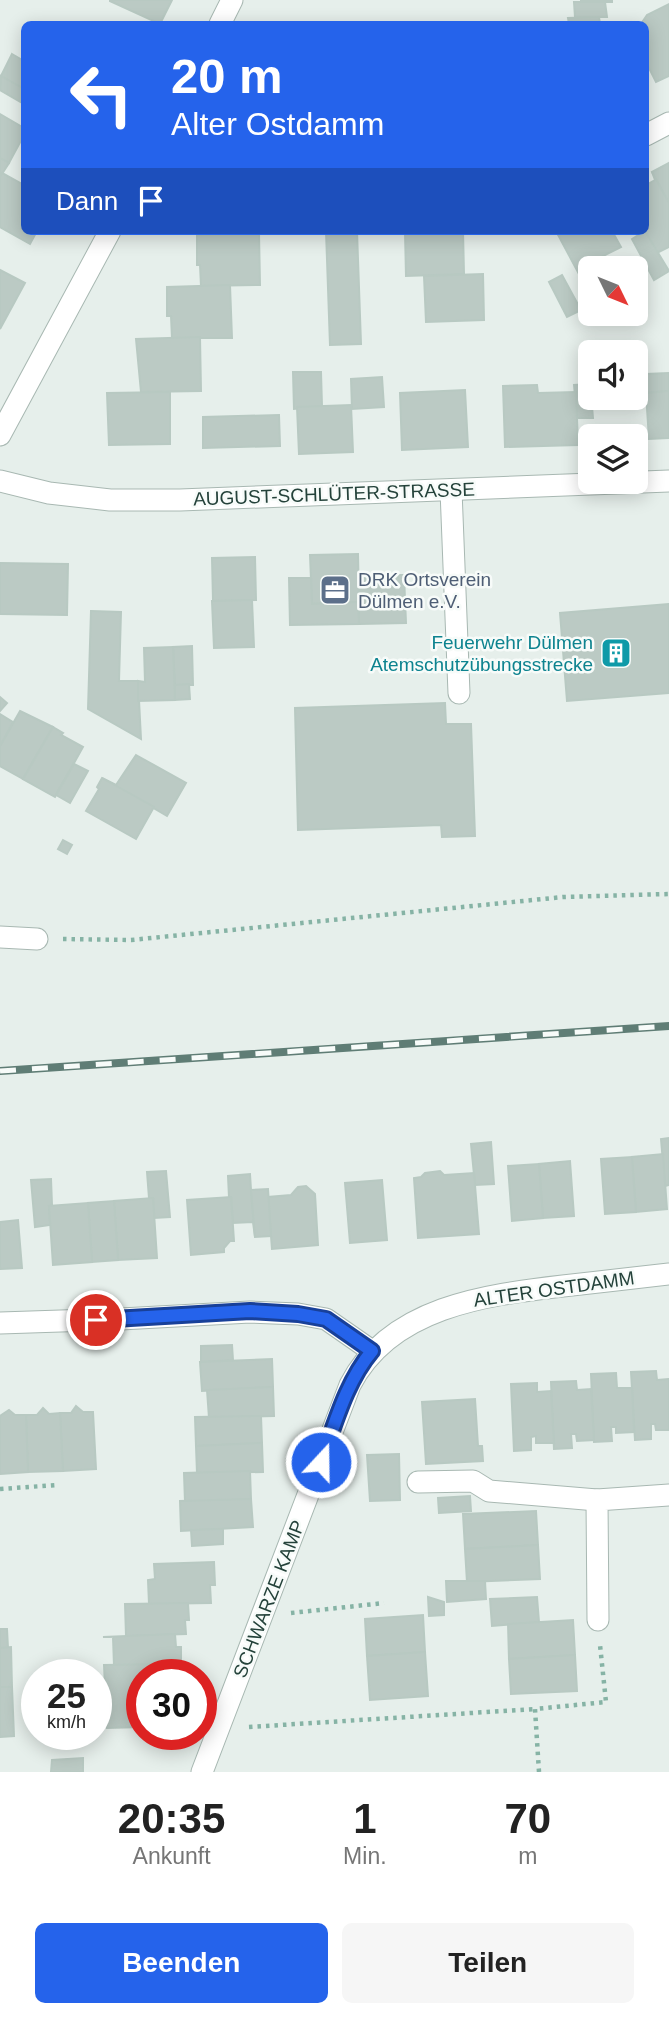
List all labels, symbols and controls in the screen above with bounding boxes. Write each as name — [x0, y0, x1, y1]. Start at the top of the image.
icon: left — [56, 49, 147, 140]
text: 20 m — [171, 49, 283, 103]
text: Alter Ostdamm — [171, 106, 384, 142]
icon: arrive — [132, 182, 170, 220]
text: Dann — [56, 186, 118, 216]
north arrow — [578, 256, 648, 326]
map controls — [578, 256, 648, 494]
button: sound — [578, 340, 648, 410]
button: layers — [578, 424, 648, 494]
street label: AUGUST-SCHLÜTER-STRASSE — [193, 479, 475, 509]
place label: DRK Ortsverein Dülmen e.V. — [358, 569, 491, 612]
office icon: DRK Ortsverein Dülmen e.V. — [318, 573, 352, 607]
place label: Feuerwehr Dülmen Atemschutzübungsstrecke — [370, 632, 593, 675]
building icon: Feuerwehr Dülmen Atemschutzübungsstrecke — [599, 636, 633, 670]
street label: ALTER OSTDAMM — [472, 1267, 636, 1311]
pin — [66, 1290, 126, 1350]
icon: arrive — [77, 1301, 115, 1339]
position arrow — [284, 1425, 358, 1499]
street label: SCHWARZE KAMP — [229, 1517, 309, 1681]
speed limit sign: 30 — [126, 1659, 217, 1750]
text: 25 — [47, 1676, 86, 1715]
text: km/h — [47, 1712, 86, 1732]
text: 20:35 — [118, 1795, 225, 1842]
text: 1 — [353, 1795, 377, 1842]
text: 70 — [504, 1795, 551, 1842]
text: Ankunft — [133, 1843, 211, 1869]
text: Min. — [343, 1843, 387, 1869]
text: m — [518, 1843, 537, 1869]
button: Beenden — [35, 1923, 328, 2003]
button: Teilen — [342, 1923, 634, 2003]

